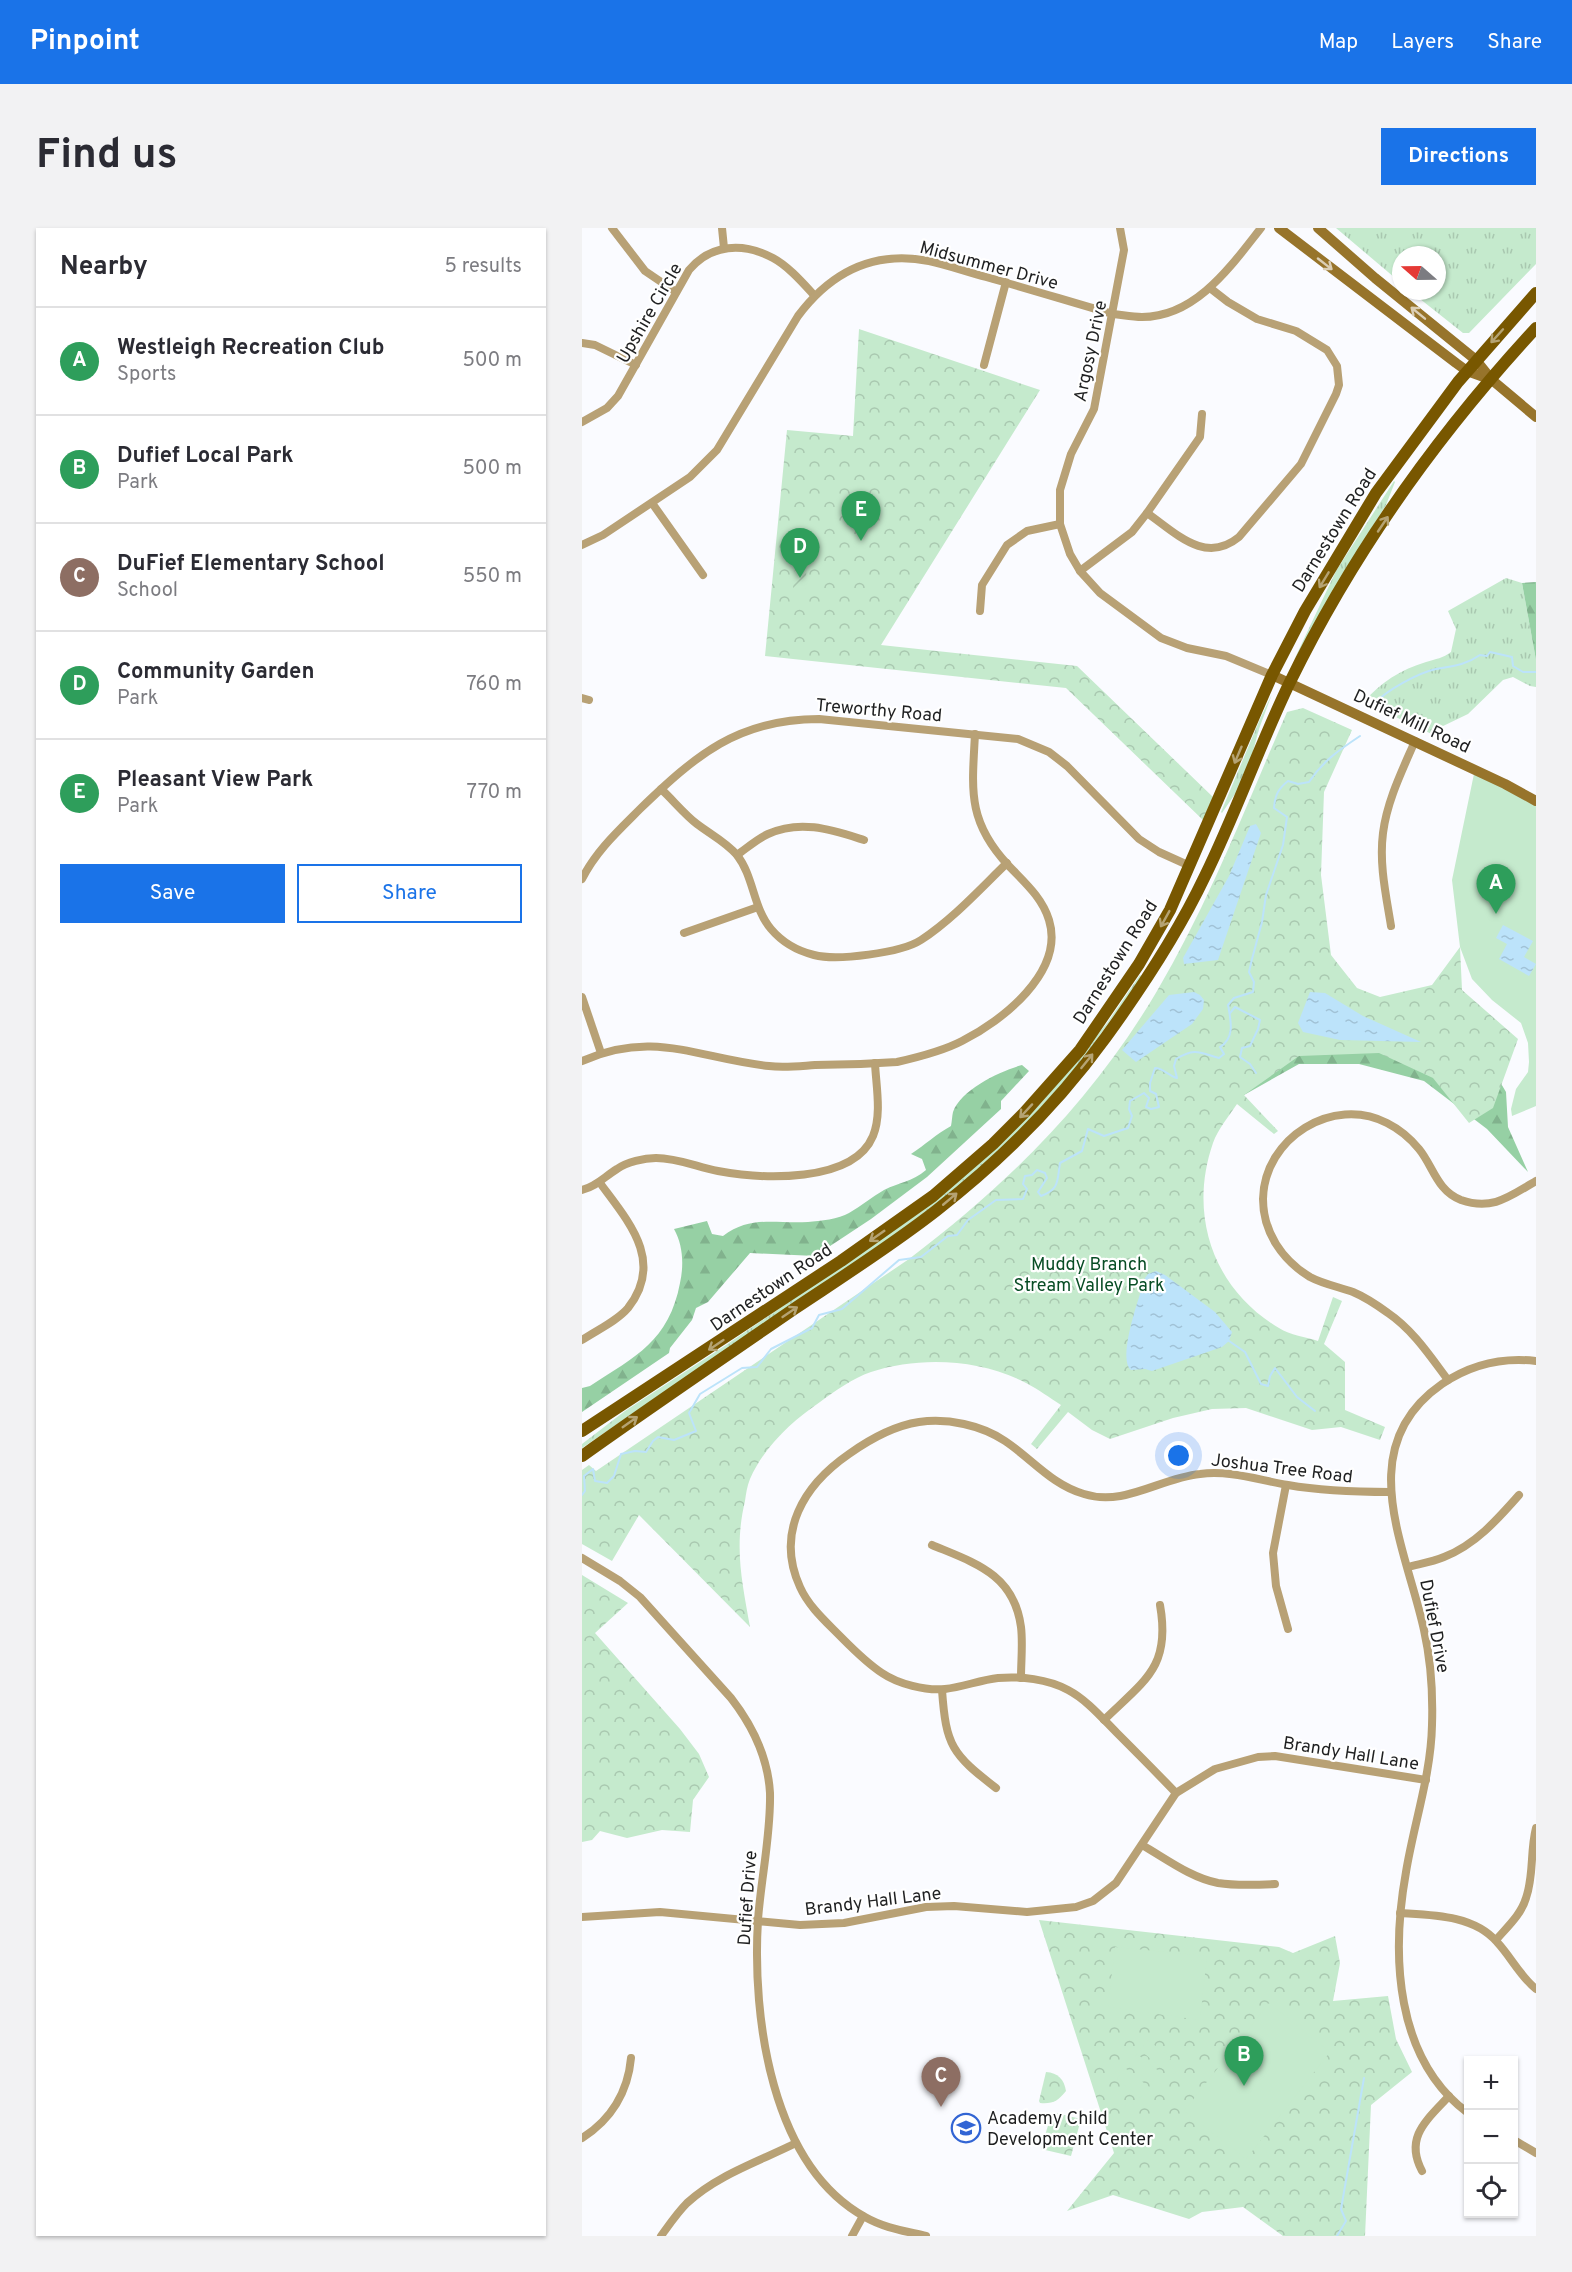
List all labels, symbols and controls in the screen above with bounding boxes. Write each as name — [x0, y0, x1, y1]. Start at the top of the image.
text: Pinpoint — [30, 24, 140, 60]
text: Map — [1319, 29, 1358, 56]
text: Layers — [1391, 29, 1454, 56]
text: Share — [1487, 29, 1542, 56]
button: Directions — [1381, 128, 1536, 185]
text: Find us — [36, 130, 177, 183]
street label: Midsummer Drive — [917, 237, 1060, 296]
north arrow — [1392, 246, 1446, 300]
text: Nearby — [60, 251, 148, 284]
text: 5 results — [445, 254, 522, 280]
one-way arrow — [1316, 258, 1332, 270]
street label: Upshire Circle — [612, 259, 688, 368]
street label: Argosy Drive — [1069, 298, 1113, 404]
one-way arrow — [1410, 307, 1426, 320]
one-way arrow — [1490, 328, 1504, 343]
text: Westleigh Recreation Club — [117, 335, 385, 362]
text: A — [72, 348, 87, 374]
text: 500 m — [462, 348, 522, 374]
text: Sports — [117, 362, 177, 388]
text: Dufief Local Park — [117, 443, 294, 470]
text: B — [73, 456, 86, 482]
text: 500 m — [462, 456, 522, 482]
street label: Darnestown Road — [1288, 464, 1383, 597]
text: Park — [117, 470, 158, 496]
pin: E — [842, 492, 880, 541]
one-way arrow — [1377, 516, 1389, 532]
pin: D — [780, 528, 820, 578]
text: DuFief Elementary School — [117, 551, 385, 578]
text: C — [73, 564, 86, 590]
text: 550 m — [463, 564, 522, 590]
one-way arrow — [1317, 571, 1329, 588]
text: School — [117, 578, 178, 604]
text: Community Garden — [117, 659, 314, 686]
text: D — [72, 672, 87, 698]
text: 760 m — [466, 672, 522, 698]
street label: Dufief Mill Road — [1349, 685, 1474, 760]
text: Park — [117, 686, 158, 712]
street label: Treworthy Road — [815, 695, 943, 728]
one-way arrow — [1232, 745, 1243, 764]
text: Pleasant View Park — [117, 767, 313, 794]
text: E — [73, 780, 86, 806]
text: 770 m — [467, 780, 522, 806]
text: Park — [117, 794, 158, 820]
button: Save — [60, 864, 285, 923]
button: Share — [297, 864, 522, 923]
pin: A — [1476, 864, 1516, 914]
street label: Darnestown Road — [1069, 896, 1164, 1029]
one-way arrow — [1159, 910, 1171, 927]
one-way arrow — [1080, 1054, 1093, 1070]
one-way arrow — [1019, 1103, 1034, 1118]
one-way arrow — [942, 1193, 958, 1206]
one-way arrow — [870, 1230, 886, 1242]
street label: Darnestown Road — [706, 1239, 837, 1338]
park label: Muddy Branch Stream Valley Park — [1014, 1254, 1164, 1298]
one-way arrow — [782, 1306, 798, 1318]
one-way arrow — [708, 1339, 725, 1351]
one-way arrow — [621, 1416, 637, 1428]
your location — [1164, 1441, 1193, 1470]
street label: Joshua Tree Road — [1210, 1449, 1354, 1490]
street label: Dufief Drive — [1413, 1577, 1454, 1675]
street label: Brandy Hall Lane — [1281, 1732, 1420, 1777]
street label: Dufief Drive — [734, 1850, 763, 1946]
street label: Brandy Hall Lane — [804, 1883, 943, 1922]
pin: B — [1224, 2036, 1264, 2086]
map controls — [1464, 2056, 1518, 2218]
button: + — [1464, 2056, 1518, 2110]
pin: C — [922, 2058, 960, 2107]
place label: Academy Child Development Center — [987, 2108, 1153, 2152]
button: − — [1464, 2110, 1518, 2164]
school or university icon: Academy Child Development Center — [950, 2112, 982, 2144]
button: locate — [1464, 2164, 1518, 2218]

